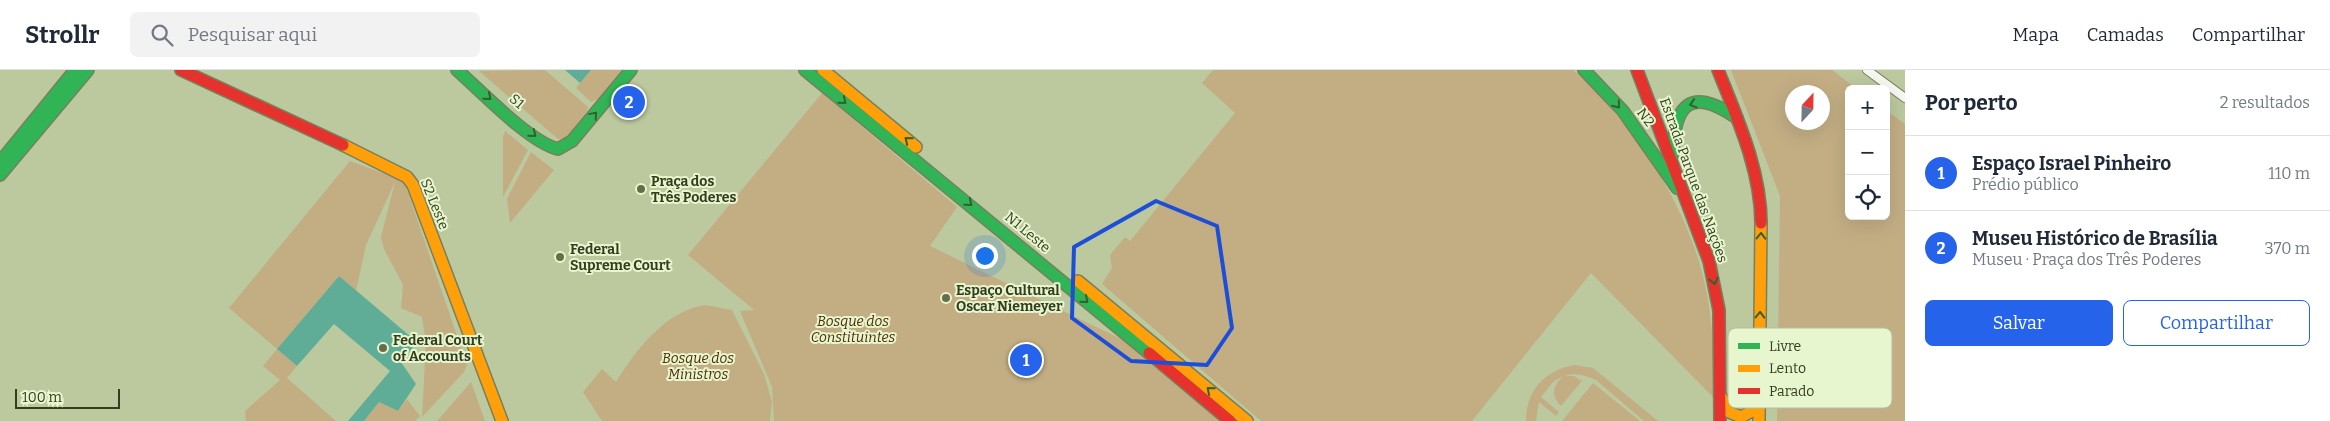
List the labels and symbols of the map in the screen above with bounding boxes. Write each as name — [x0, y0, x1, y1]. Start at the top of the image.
pin: 2 — [613, 83, 645, 121]
north arrow — [1785, 85, 1830, 130]
street label: S1 — [506, 90, 528, 113]
one-way arrow — [483, 91, 492, 100]
one-way arrow — [837, 95, 846, 104]
street label: Estrada Parque das Nações — [1656, 95, 1731, 265]
one-way arrow — [1689, 98, 1697, 109]
one-way arrow — [1612, 99, 1620, 108]
street label: N2 — [1633, 105, 1658, 130]
one-way arrow — [588, 112, 596, 121]
one-way arrow — [527, 128, 536, 136]
one-way arrow — [905, 138, 914, 146]
place label: Praça dos Três Poderes — [651, 173, 737, 206]
street label: S2 Leste — [417, 176, 452, 232]
marker: Praça dos Três Poderes — [635, 183, 647, 195]
one-way arrow — [963, 198, 972, 207]
street label: N1 Leste — [1002, 209, 1054, 256]
one-way arrow — [1756, 232, 1766, 240]
place label: Federal Supreme Court — [570, 241, 671, 274]
your location — [972, 243, 998, 269]
marker: Federal Supreme Court — [554, 251, 566, 263]
one-way arrow — [1708, 276, 1719, 285]
place label: Espaço Cultural Oscar Niemeyer — [956, 282, 1063, 315]
marker: Espaço Cultural Oscar Niemeyer — [940, 292, 952, 304]
one-way arrow — [1079, 295, 1088, 303]
one-way arrow — [1755, 311, 1765, 318]
park label: Bosque dos Constituintes — [811, 313, 896, 346]
legend — [1728, 328, 1892, 408]
place label: Federal Court of Accounts — [393, 332, 483, 365]
text: Livre — [1769, 338, 1801, 355]
pin: 1 — [1010, 341, 1042, 379]
marker: Federal Court of Accounts — [377, 342, 389, 354]
park label: Bosque dos Ministros — [662, 350, 734, 383]
text: Lento — [1769, 360, 1806, 377]
text: Parado — [1769, 383, 1814, 400]
scale bar — [15, 386, 120, 409]
one-way arrow — [1207, 387, 1216, 395]

